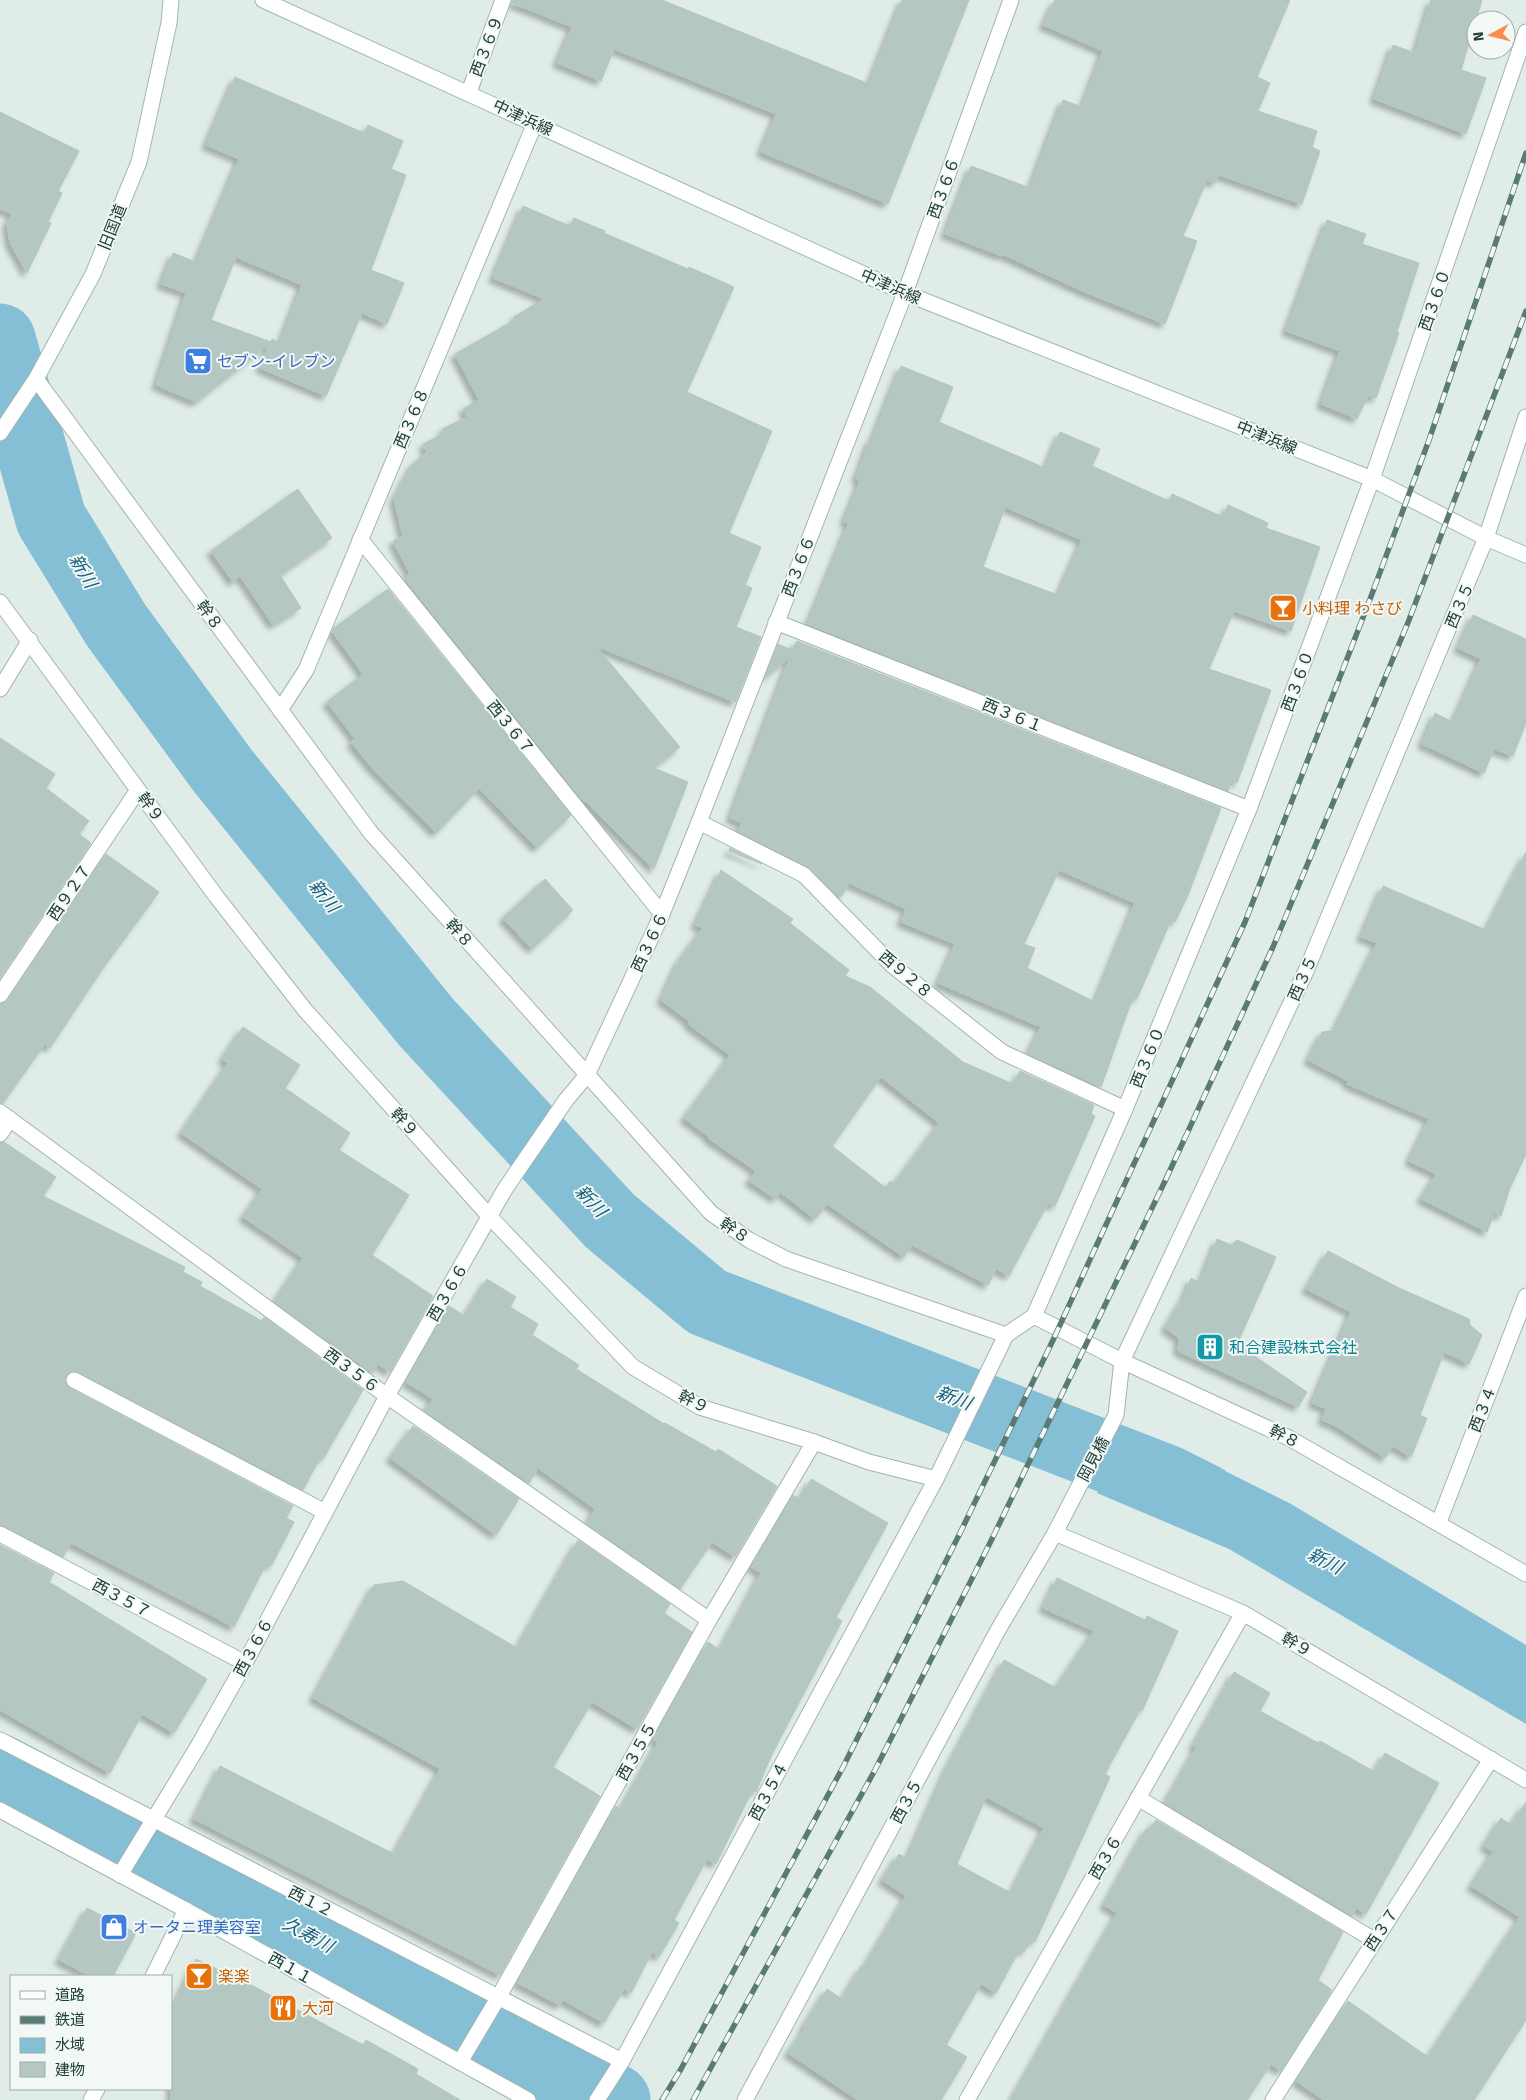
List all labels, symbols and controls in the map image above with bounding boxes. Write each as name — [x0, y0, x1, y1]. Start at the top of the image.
north arrow — [1466, 10, 1516, 60]
street label: 西３６９ — [466, 13, 507, 79]
text: N — [1470, 31, 1488, 42]
street label: 中津浜線 — [490, 95, 556, 140]
street label: 西３６６ — [924, 155, 963, 221]
street label: 旧国道 — [95, 201, 130, 253]
street label: 中津浜線 — [858, 265, 924, 308]
street label: 西３６０ — [1415, 267, 1454, 334]
supermarket icon: セブン-イレブン — [183, 346, 213, 376]
place label: セブン-イレブン — [217, 352, 335, 371]
street label: 西３６８ — [390, 385, 433, 451]
street label: 中津浜線 — [1234, 417, 1300, 458]
street label: 西３６６ — [778, 533, 819, 599]
water label: 新川 — [64, 550, 103, 594]
street label: 西３５ — [1441, 579, 1478, 631]
bar icon: 小料理 わさび — [1268, 593, 1298, 623]
street label: 幹８ — [193, 597, 227, 634]
place label: 小料理 わさび — [1302, 599, 1402, 618]
street label: 西３６０ — [1278, 648, 1317, 714]
street label: 西３６１ — [980, 695, 1046, 736]
street label: 西３６７ — [483, 696, 538, 758]
street label: 幹９ — [134, 789, 168, 826]
street label: 西９２７ — [44, 860, 95, 924]
water label: 新川 — [304, 875, 345, 918]
street label: 西３６６ — [627, 909, 672, 975]
street label: 幹８ — [442, 915, 477, 952]
street label: 西９２８ — [875, 947, 936, 1002]
street label: 西３５ — [1284, 952, 1321, 1004]
street label: 西３６０ — [1127, 1024, 1168, 1090]
street label: 幹９ — [387, 1104, 422, 1141]
water label: 新川 — [571, 1180, 613, 1223]
street label: 幹８ — [716, 1214, 753, 1247]
street label: 西３６６ — [423, 1260, 472, 1325]
building icon: 和合建設株式会社 — [1195, 1332, 1225, 1362]
place label: 和合建設株式会社 — [1229, 1338, 1357, 1357]
street label: 西３５６ — [320, 1344, 383, 1397]
water label: 新川 — [933, 1381, 977, 1415]
street label: 西３４ — [1465, 1383, 1500, 1435]
street label: 幹９ — [675, 1386, 712, 1417]
street label: 幹８ — [1266, 1421, 1303, 1452]
street label: 岡見橋 — [1074, 1434, 1113, 1485]
water label: 新川 — [1304, 1543, 1348, 1580]
street label: 西３５７ — [89, 1575, 154, 1622]
street label: 西３６６ — [230, 1615, 277, 1680]
street label: 幹９ — [1278, 1628, 1315, 1661]
street label: 西３５５ — [613, 1719, 660, 1784]
street label: 西３５４ — [745, 1759, 792, 1824]
street label: 西３５ — [887, 1776, 926, 1827]
street label: 西３６ — [1085, 1832, 1126, 1883]
street label: 西１２ — [285, 1882, 336, 1921]
street label: 西３７ — [1360, 1904, 1402, 1955]
shop icon: オータニ理美容室 — [99, 1912, 129, 1942]
water label: 久寿川 — [279, 1913, 339, 1958]
place label: オータニ理美容室 — [133, 1918, 261, 1937]
street label: 西１１ — [265, 1948, 316, 1988]
bar icon: 楽楽 — [184, 1961, 214, 1991]
place label: 楽楽 — [218, 1967, 250, 1986]
legend — [10, 1975, 172, 2090]
text: 道路 — [55, 1986, 85, 2004]
restaurant icon: 大河 — [268, 1993, 298, 2023]
place label: 大河 — [302, 1999, 334, 2018]
text: 鉄道 — [55, 2011, 85, 2029]
text: 水域 — [55, 2036, 85, 2054]
text: 建物 — [55, 2061, 85, 2079]

